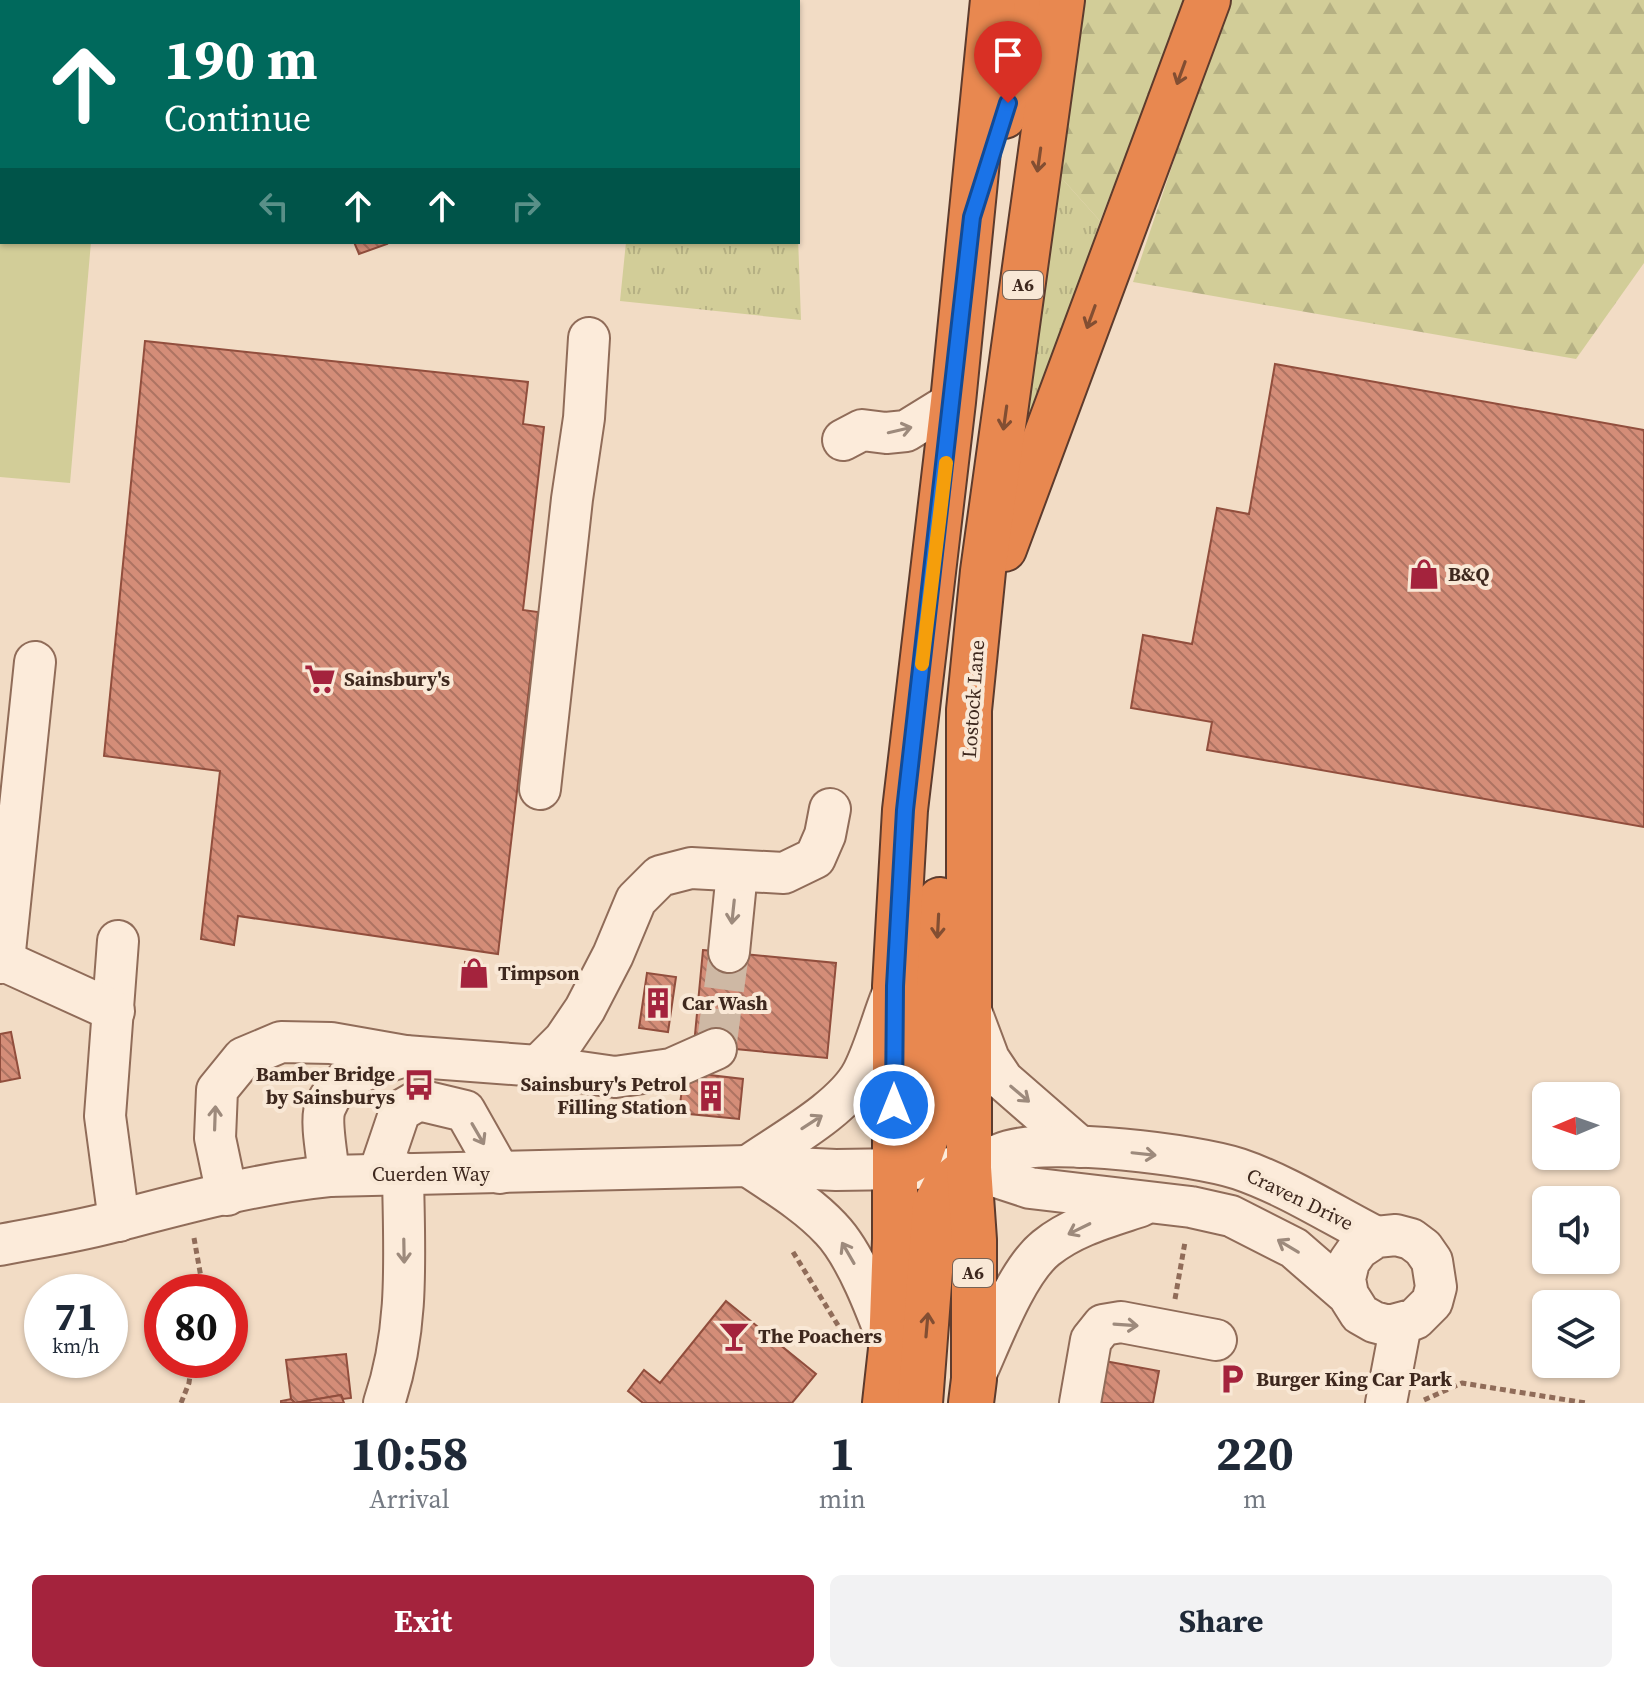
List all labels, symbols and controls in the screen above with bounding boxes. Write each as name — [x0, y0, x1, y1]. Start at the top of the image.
text: 190 m — [164, 21, 318, 98]
pin — [974, 21, 1042, 103]
icon: ahead — [32, 32, 136, 136]
icon: arrive — [986, 33, 1030, 77]
one-way arrow — [1173, 60, 1187, 85]
text: Continue — [164, 94, 311, 143]
one-way arrow — [1031, 147, 1046, 172]
icon: left — [252, 184, 296, 228]
icon: ahead — [336, 184, 380, 228]
icon: ahead — [420, 184, 464, 228]
icon: right — [504, 184, 548, 228]
road number: A6 — [1003, 271, 1043, 299]
one-way arrow — [1083, 304, 1097, 329]
one-way arrow — [997, 405, 1012, 430]
one-way arrow — [887, 422, 913, 437]
shop icon: B&Q — [1407, 557, 1441, 591]
place label: B&Q — [1448, 560, 1489, 588]
street label: Lostock Lane — [955, 639, 991, 759]
supermarket icon: Sainsbury's — [303, 662, 337, 696]
place label: Sainsbury's — [344, 665, 450, 693]
one-way arrow — [725, 898, 740, 924]
one-way arrow — [931, 912, 946, 939]
shop icon: Timpson — [457, 956, 491, 990]
place label: Timpson — [498, 959, 580, 987]
building icon: Car Wash — [641, 986, 675, 1020]
place label: Car Wash — [682, 989, 768, 1017]
place label: Bamber Bridge by Sainsburys — [256, 1060, 395, 1111]
position arrow — [852, 1063, 936, 1147]
bus stop icon: Bamber Bridge by Sainsburys — [402, 1068, 436, 1102]
place label: Sainsbury's Petrol Filling Station — [520, 1070, 687, 1121]
building icon: Sainsbury's Petrol Filling Station — [694, 1079, 728, 1113]
north arrow — [1532, 1082, 1620, 1170]
map controls — [1532, 1082, 1620, 1378]
one-way arrow — [1009, 1085, 1030, 1103]
one-way arrow — [208, 1105, 223, 1132]
one-way arrow — [800, 1113, 822, 1130]
one-way arrow — [470, 1122, 486, 1145]
one-way arrow — [1131, 1146, 1157, 1161]
street label: Cuerden Way — [372, 1160, 491, 1188]
street label: Craven Drive — [1242, 1161, 1358, 1237]
button: sound — [1532, 1186, 1620, 1274]
one-way arrow — [1067, 1221, 1091, 1237]
one-way arrow — [396, 1237, 411, 1264]
one-way arrow — [1277, 1238, 1300, 1254]
one-way arrow — [840, 1242, 856, 1265]
road number: A6 — [953, 1259, 993, 1287]
speed limit sign: 80 — [144, 1274, 248, 1378]
text: 71 — [54, 1289, 98, 1343]
button: layers — [1532, 1290, 1620, 1378]
one-way arrow — [920, 1312, 935, 1339]
one-way arrow — [1112, 1318, 1139, 1333]
bar icon: The Poachers — [717, 1319, 751, 1353]
place label: The Poachers — [758, 1322, 882, 1350]
text: km/h — [52, 1332, 100, 1360]
parking icon: Burger King Car Park — [1215, 1362, 1249, 1396]
place label: Burger King Car Park — [1256, 1365, 1452, 1393]
text: 10:58 — [350, 1420, 469, 1486]
text: 1 — [829, 1420, 855, 1486]
text: 220 — [1216, 1420, 1294, 1486]
text: Arrival — [369, 1481, 450, 1517]
text: min — [819, 1481, 866, 1517]
text: m — [1243, 1481, 1267, 1517]
button: Exit — [32, 1575, 814, 1667]
button: Share — [830, 1575, 1612, 1667]

